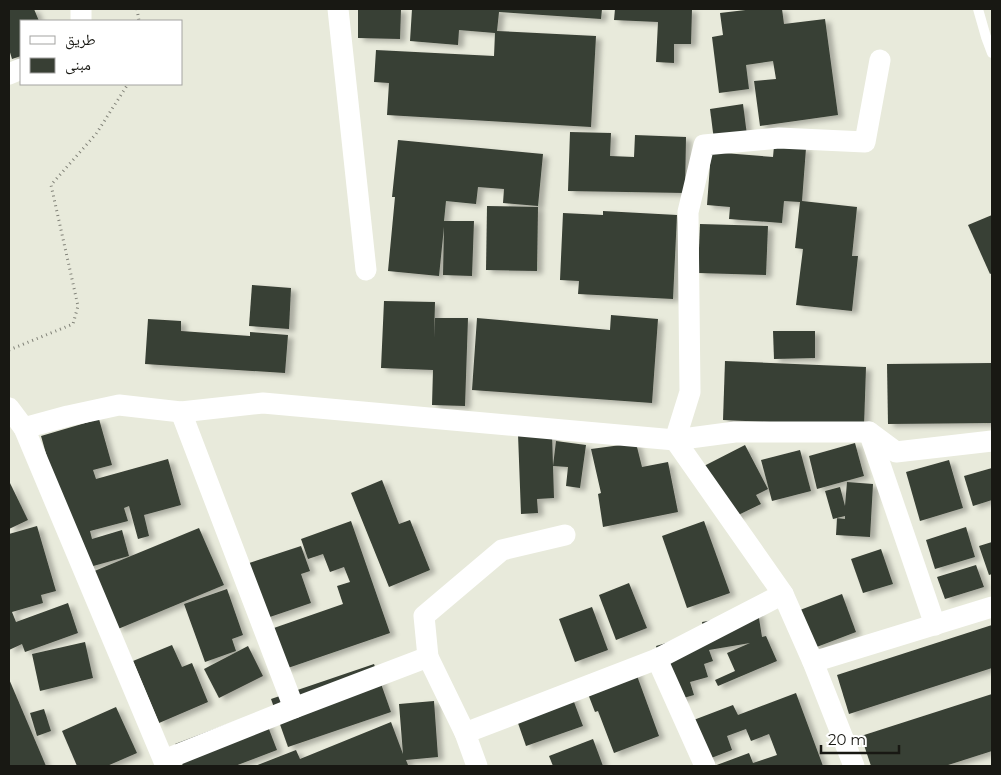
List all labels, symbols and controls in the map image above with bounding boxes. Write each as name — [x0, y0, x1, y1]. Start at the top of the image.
legend — [20, 20, 182, 85]
text: طريق — [65, 30, 96, 50]
text: مبنى — [65, 55, 91, 75]
scale bar — [821, 722, 898, 754]
text: 20 m — [828, 730, 866, 749]

